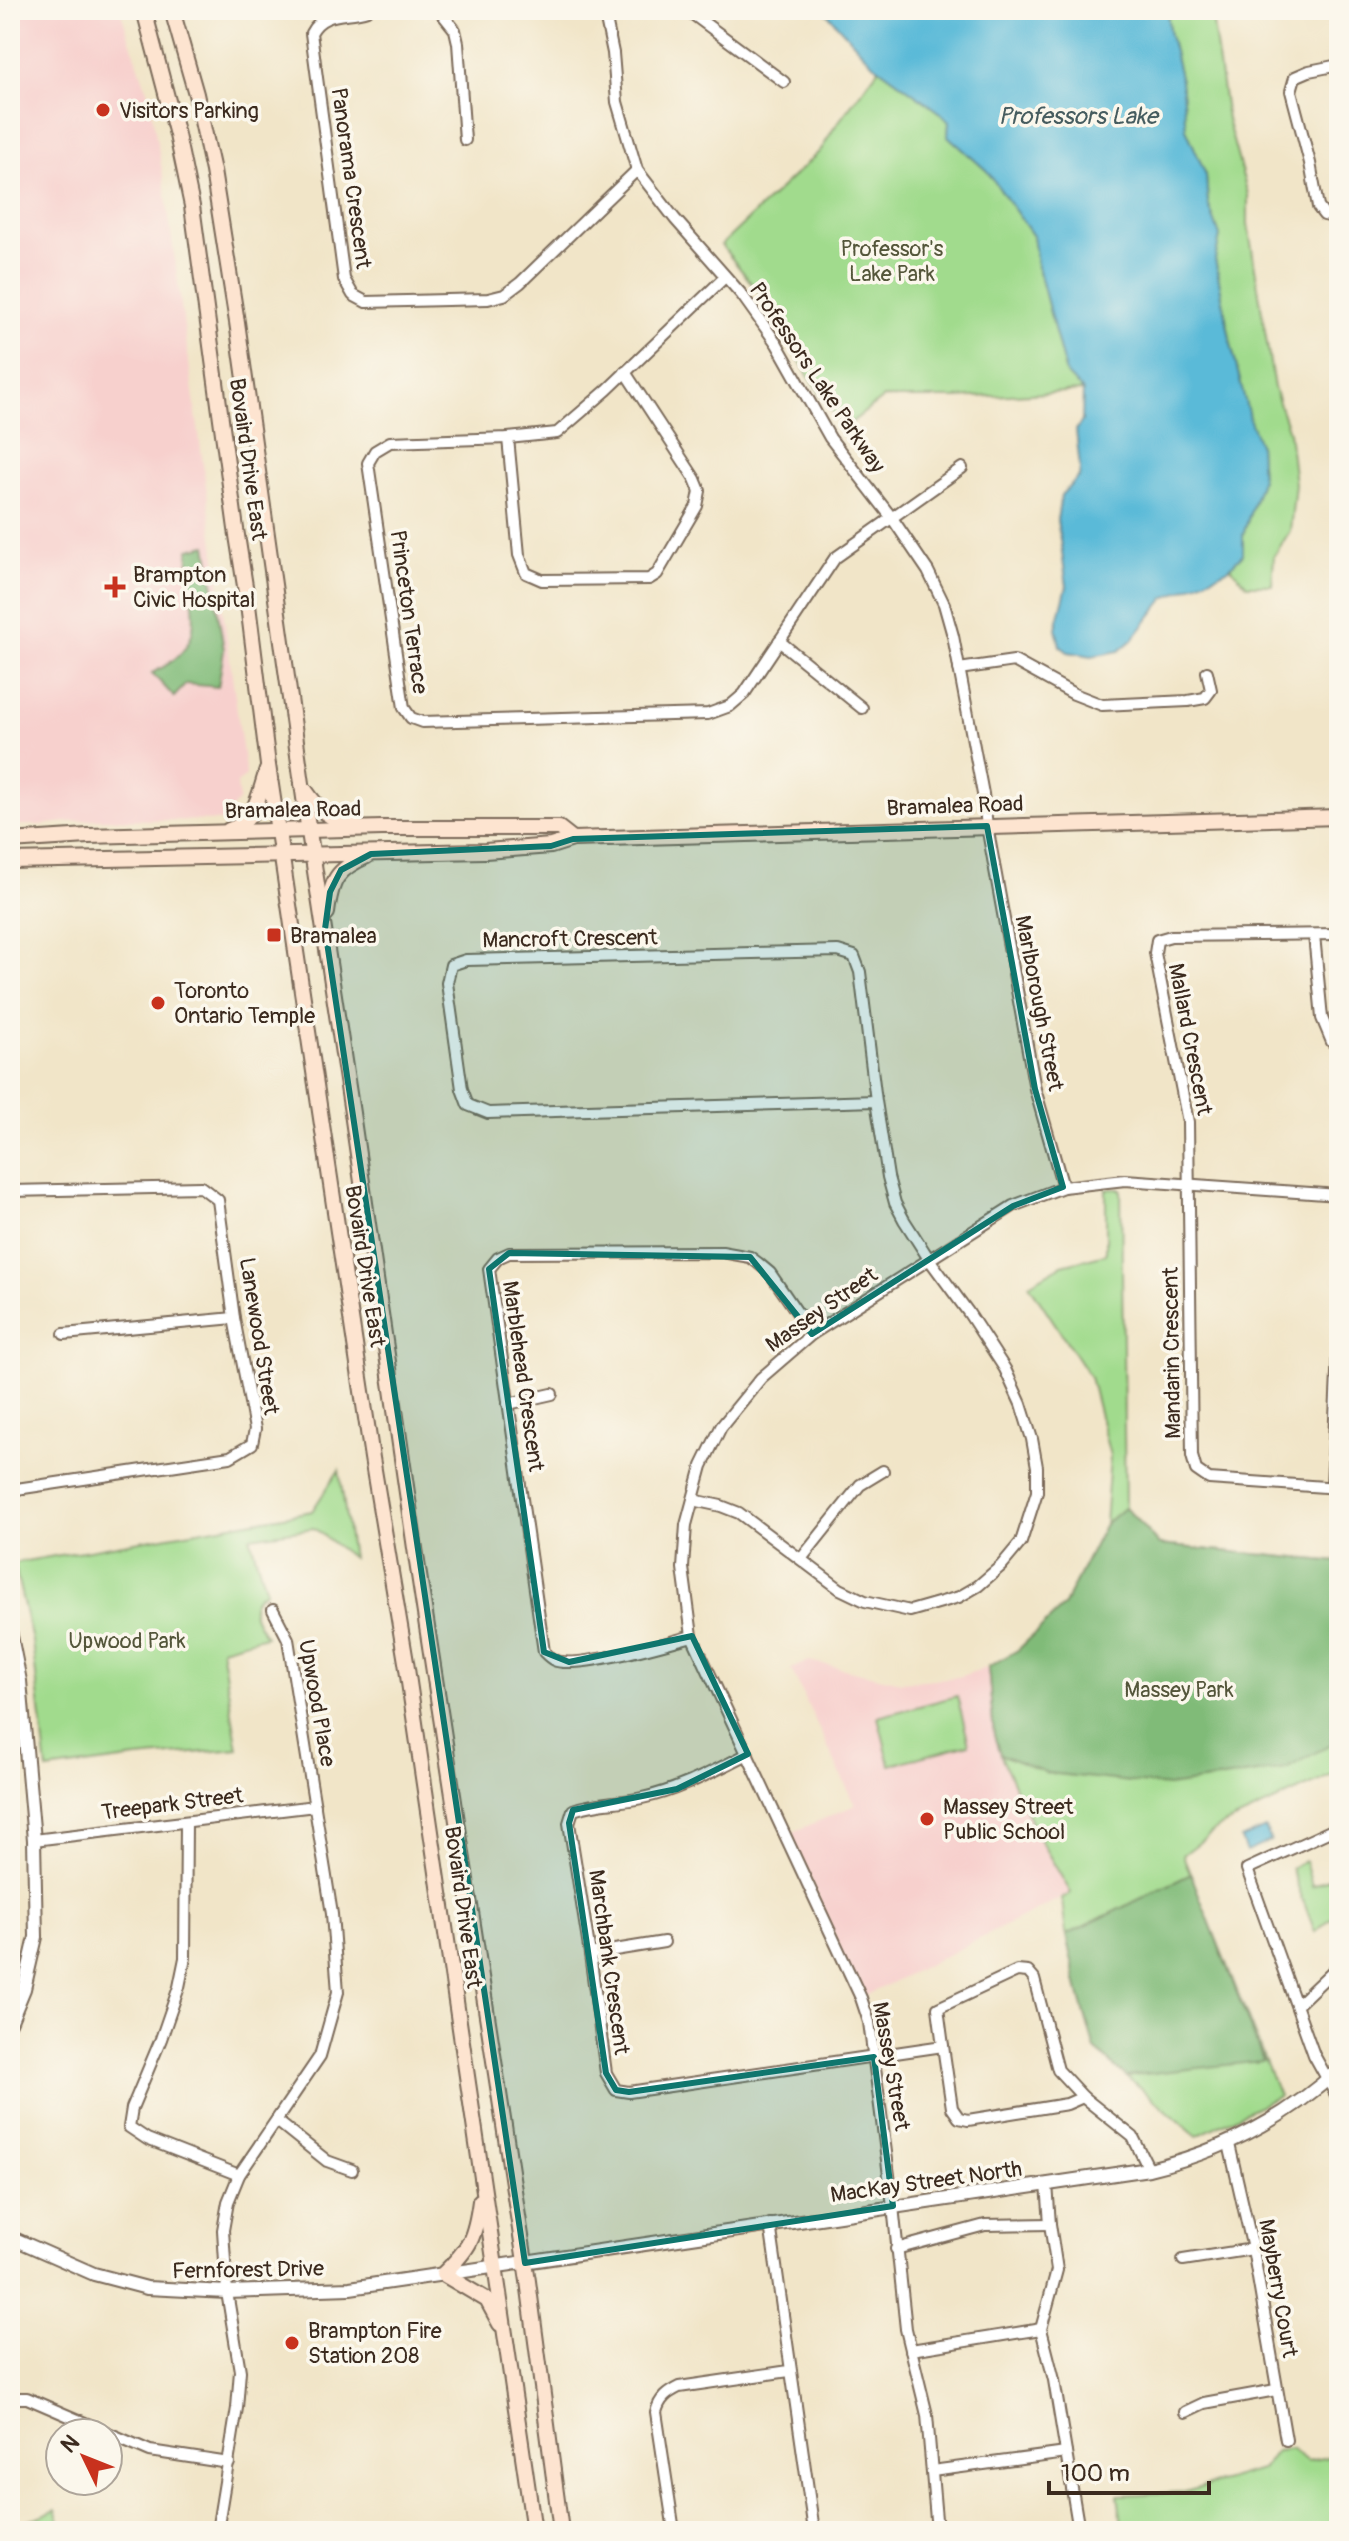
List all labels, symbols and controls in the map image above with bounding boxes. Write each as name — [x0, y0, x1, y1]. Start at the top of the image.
street label: Panorama Crescent — [324, 86, 378, 271]
place label: Visitors Parking — [119, 97, 259, 125]
marker: Visitors Parking — [94, 101, 112, 119]
water label: Professors Lake — [998, 102, 1160, 131]
park label: Professor's Lake Park — [841, 235, 944, 288]
street label: Professors Lake Parkway — [743, 277, 891, 478]
street label: Bovaird Drive East — [223, 376, 273, 542]
street label: Princeton Terrace — [384, 528, 434, 696]
place label: Brampton Civic Hospital — [133, 561, 255, 614]
marker: Brampton Civic Hospital — [104, 576, 126, 598]
street label: Bramalea Road — [886, 790, 1024, 822]
street label: Bramalea Road — [224, 795, 362, 825]
street label: Marlborough Street — [1008, 913, 1070, 1093]
place label: Bramalea — [290, 922, 377, 950]
street label: Mancroft Crescent — [482, 923, 658, 955]
marker: Bramalea — [265, 926, 283, 944]
street label: Mallard Crescent — [1162, 961, 1218, 1118]
place label: Toronto Ontario Temple — [174, 977, 315, 1030]
marker: Toronto Ontario Temple — [149, 994, 167, 1012]
street label: Bovaird Drive East — [338, 1183, 392, 1349]
street label: Lanewood Street — [233, 1255, 285, 1417]
street label: Massey Street — [760, 1261, 883, 1359]
street label: Mandarin Crescent — [1156, 1267, 1187, 1439]
street label: Marblehead Crescent — [496, 1279, 550, 1473]
park label: Upwood Park — [68, 1627, 186, 1655]
street label: Upwood Place — [292, 1637, 342, 1769]
park label: Massey Park — [1124, 1676, 1234, 1704]
street label: Treepark Street — [100, 1781, 245, 1827]
place label: Massey Street Public School — [943, 1793, 1074, 1846]
marker: Massey Street Public School — [918, 1810, 936, 1828]
street label: Bovaird Drive East — [438, 1824, 488, 1990]
street label: Marchbank Crescent — [582, 1868, 636, 2057]
street label: Massey Street — [866, 2000, 916, 2133]
street label: MacKay Street North — [829, 2155, 1024, 2209]
street label: Mayberry Court — [1252, 2217, 1304, 2360]
street label: Fernforest Drive — [172, 2255, 324, 2285]
place label: Brampton Fire Station 208 — [308, 2317, 442, 2370]
marker: Brampton Fire Station 208 — [283, 2334, 301, 2352]
north arrow — [44, 2417, 124, 2497]
text: N — [55, 2429, 86, 2459]
scale bar — [1049, 2445, 1209, 2495]
text: 100 m — [1061, 2459, 1130, 2488]

